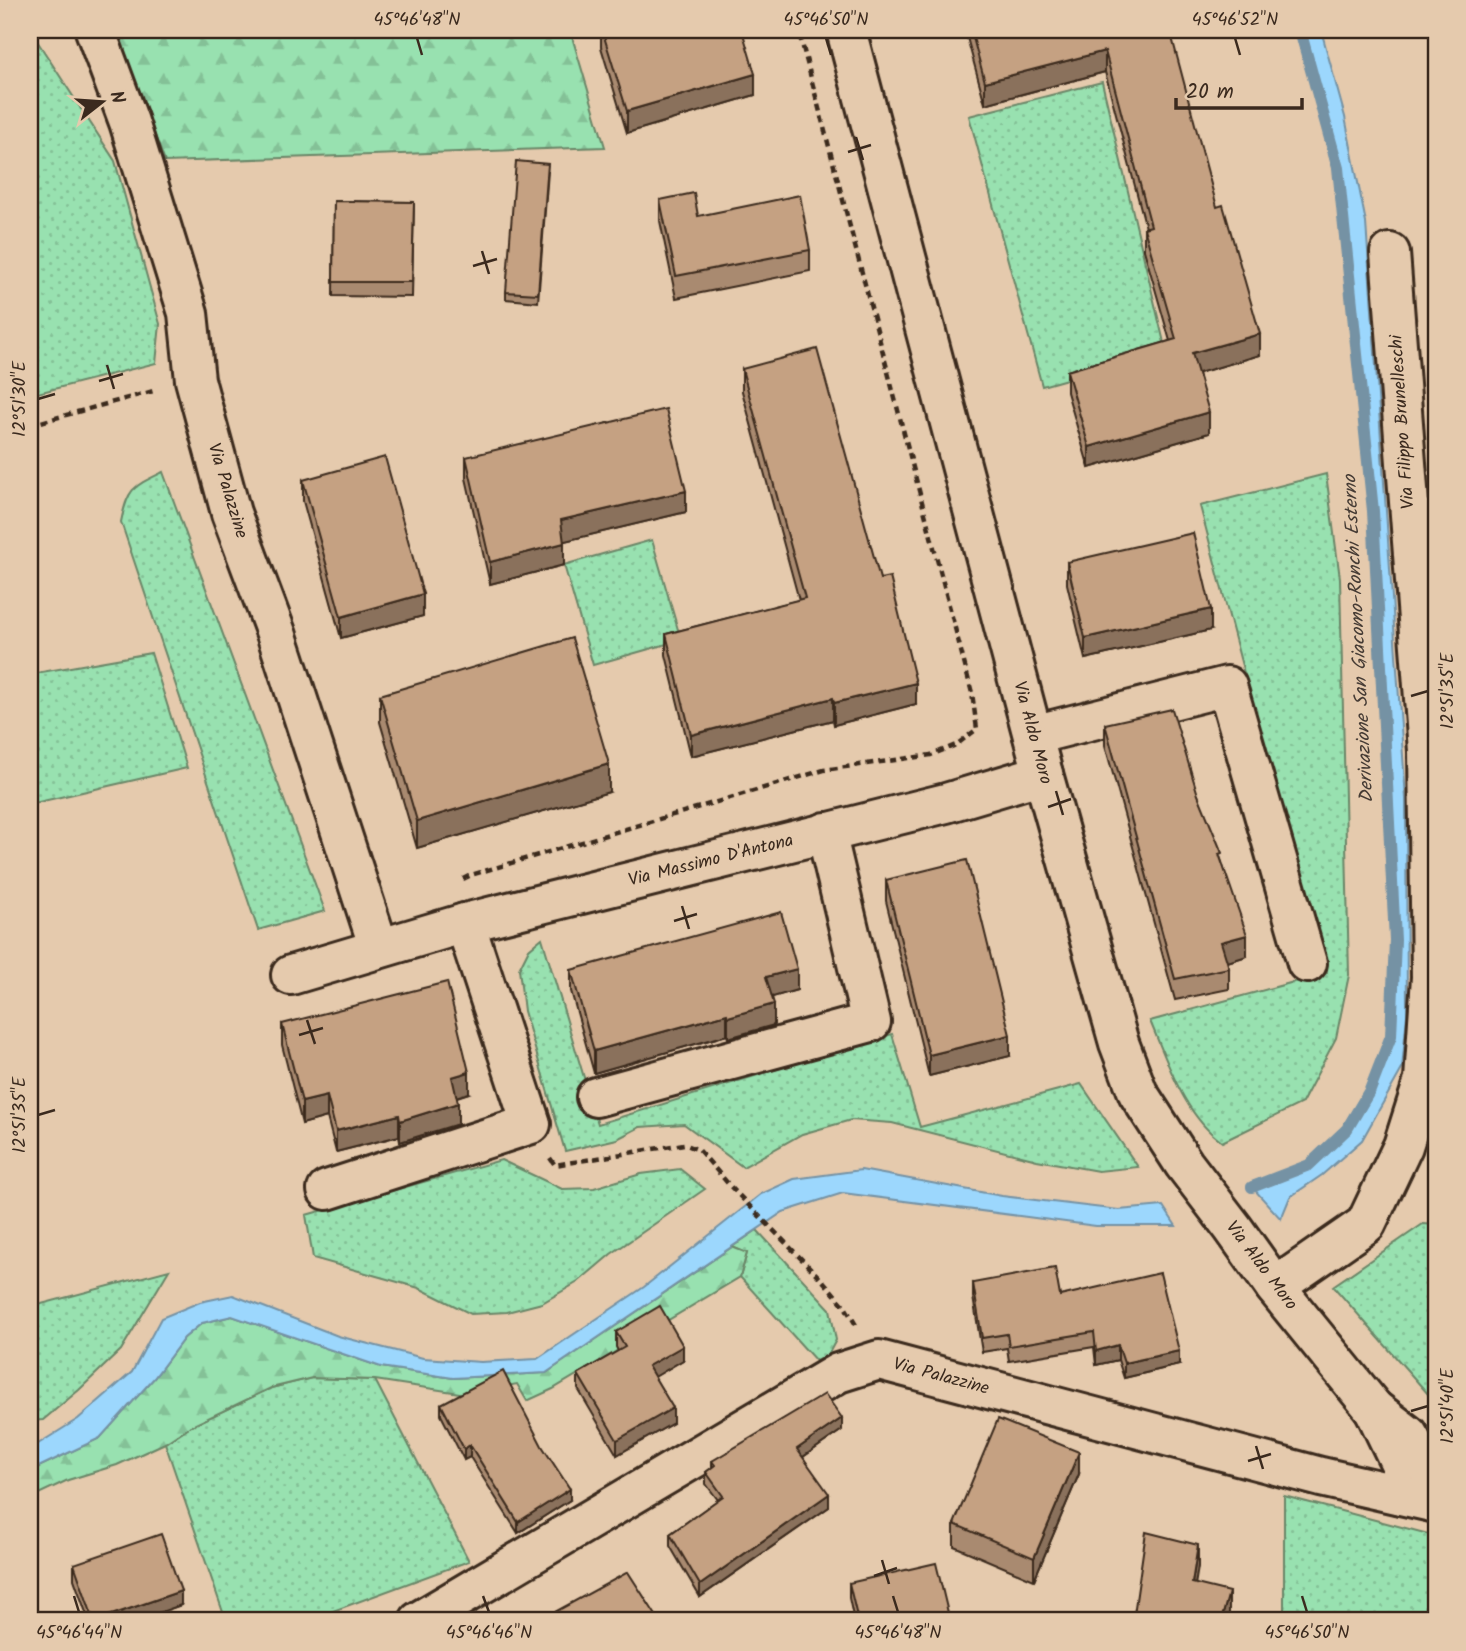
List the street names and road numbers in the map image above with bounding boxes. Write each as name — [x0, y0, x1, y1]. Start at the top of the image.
street label: Via Filippo Brunelleschi — [1382, 333, 1424, 510]
street label: Via Palazzine — [199, 440, 255, 542]
street label: Via Aldo Moro — [1004, 678, 1060, 788]
street label: Via Massimo D'Antona — [625, 826, 797, 896]
street label: Via Aldo Moro — [1218, 1215, 1304, 1317]
street label: Via Palazzine — [890, 1350, 992, 1404]

